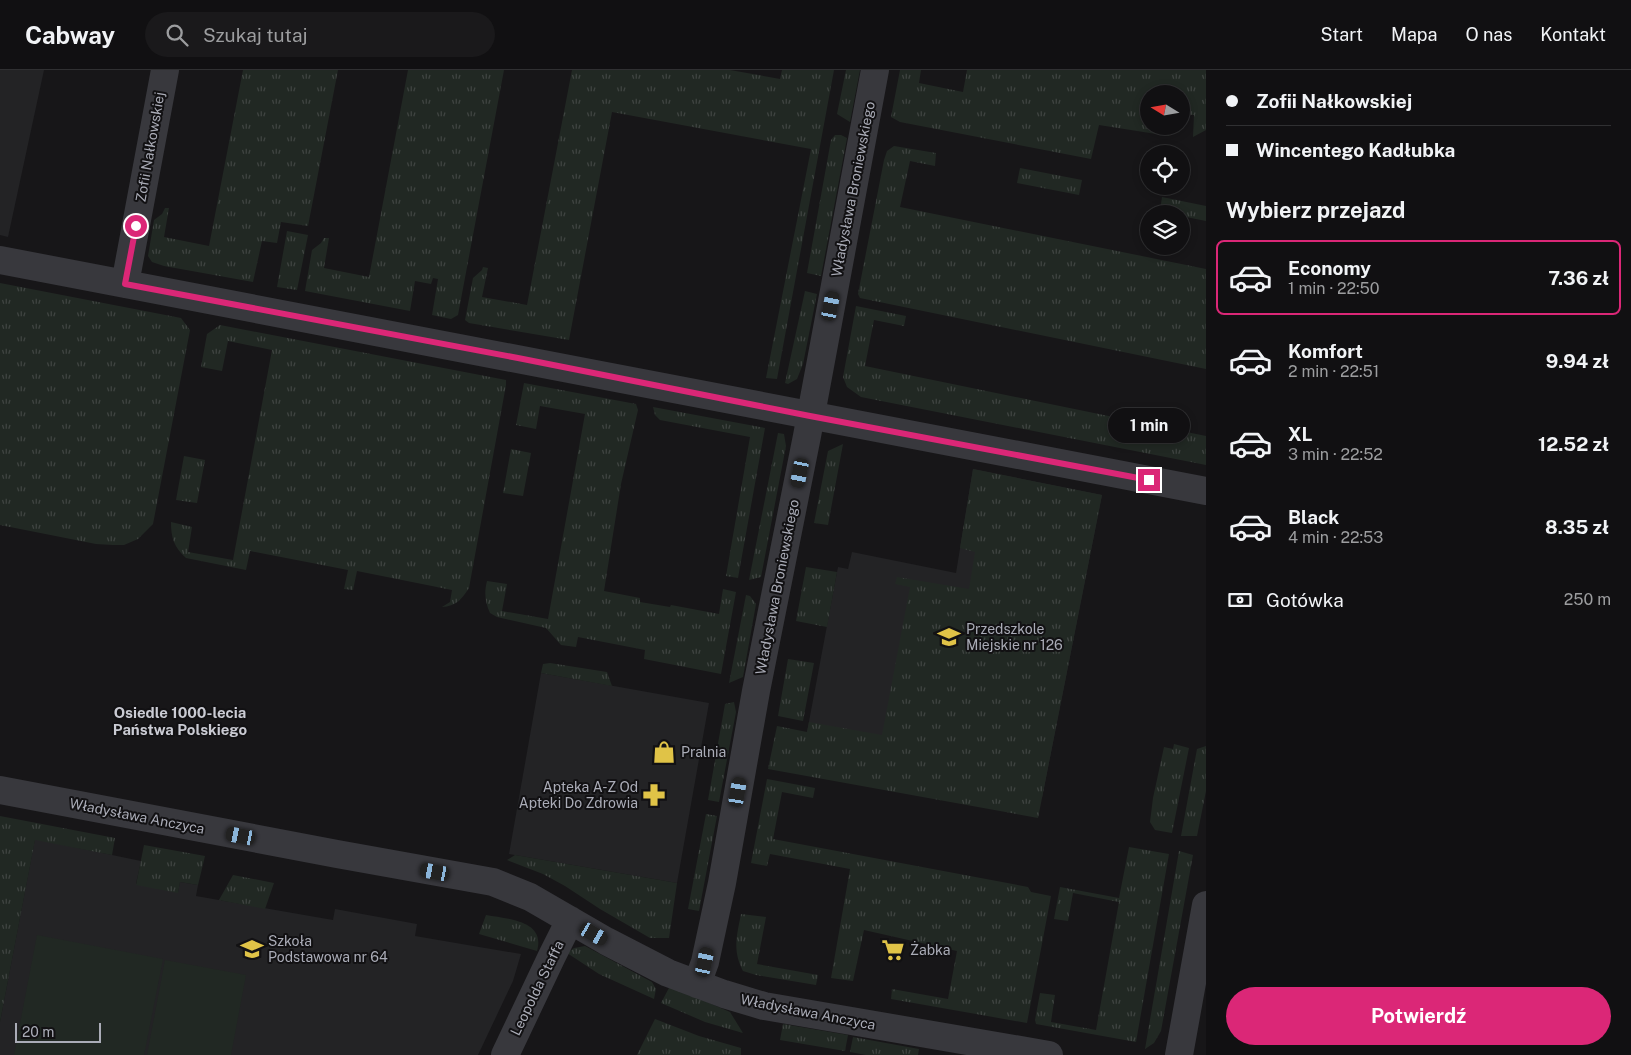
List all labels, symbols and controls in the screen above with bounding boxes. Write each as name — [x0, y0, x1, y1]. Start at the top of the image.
search box — [145, 12, 495, 57]
text: Cabway — [25, 21, 115, 49]
icon: search — [163, 21, 191, 49]
text: Szukaj tutaj — [203, 24, 307, 46]
text: Start — [1321, 24, 1363, 45]
text: Mapa — [1391, 24, 1437, 45]
text: O nas — [1465, 24, 1512, 45]
text: Kontakt — [1540, 24, 1606, 45]
north arrow — [1140, 85, 1190, 135]
map controls — [1140, 85, 1190, 255]
text: Zofii Nałkowskiej — [1256, 90, 1412, 112]
street label: Zofii Nałkowskiej — [132, 91, 168, 203]
street label: Władysława Broniewskiego — [828, 100, 878, 278]
text: Wincentego Kadłubka — [1256, 139, 1455, 161]
button: locate — [1140, 145, 1190, 195]
text: Wybierz przejazd — [1226, 197, 1406, 223]
button: layers — [1140, 205, 1190, 255]
route start — [125, 215, 147, 237]
icon: car — [1228, 255, 1273, 300]
text: Economy — [1288, 257, 1371, 279]
text: 7.36 zł — [1548, 267, 1609, 289]
text: 1 min · 22:50 — [1288, 279, 1380, 298]
car — [820, 290, 841, 322]
icon: car — [1228, 338, 1273, 383]
text: Komfort — [1288, 340, 1363, 362]
text: 9.94 zł — [1546, 350, 1609, 372]
text: 2 min · 22:51 — [1288, 362, 1379, 381]
callout: 1 min — [1108, 408, 1190, 442]
text: 1 min — [1130, 416, 1168, 435]
icon: car — [1228, 421, 1273, 466]
text: XL — [1288, 423, 1313, 445]
text: 12.52 zł — [1538, 433, 1609, 455]
text: 3 min · 22:52 — [1288, 445, 1383, 464]
car — [789, 457, 810, 489]
route end — [1138, 469, 1160, 491]
street label: Władysława Broniewskiego — [752, 498, 802, 676]
icon: car — [1228, 504, 1273, 549]
text: Black — [1288, 506, 1339, 528]
text: 8.35 zł — [1545, 516, 1609, 538]
text: 4 min · 22:53 — [1288, 528, 1383, 547]
icon: cash — [1226, 586, 1254, 614]
text: Gotówka — [1266, 589, 1344, 611]
text: 250 m — [1564, 590, 1611, 609]
place label: Przedszkole Miejskie nr 126 — [966, 621, 1063, 653]
school or university icon: Przedszkole Miejskie nr 126 — [936, 624, 962, 650]
district label: Osiedle 1000-lecia Państwa Polskiego — [113, 704, 248, 738]
shop icon: Pralnia — [651, 739, 677, 765]
place label: Pralnia — [681, 744, 726, 760]
car — [728, 776, 747, 808]
place label: Apteka A-Z Od Apteki Do Zdrowia — [519, 779, 638, 811]
pharmacy icon: Apteka A-Z Od Apteki Do Zdrowia — [641, 782, 667, 808]
street label: Władysława Anczyca — [68, 795, 206, 837]
car — [224, 826, 257, 846]
car — [418, 862, 451, 882]
car — [577, 920, 610, 948]
place label: Szkoła Podstawowa nr 64 — [268, 933, 388, 965]
school or university icon: Szkoła Podstawowa nr 64 — [239, 936, 265, 962]
supermarket icon: Żabka — [880, 937, 906, 963]
street label: Leopolda Staffa — [507, 938, 567, 1038]
place label: Żabka — [910, 940, 951, 958]
car — [694, 946, 715, 978]
button: Potwierdź — [1226, 987, 1611, 1045]
street label: Władysława Anczyca — [739, 991, 877, 1033]
scale bar — [15, 1020, 101, 1043]
text: 20 m — [22, 1024, 54, 1040]

